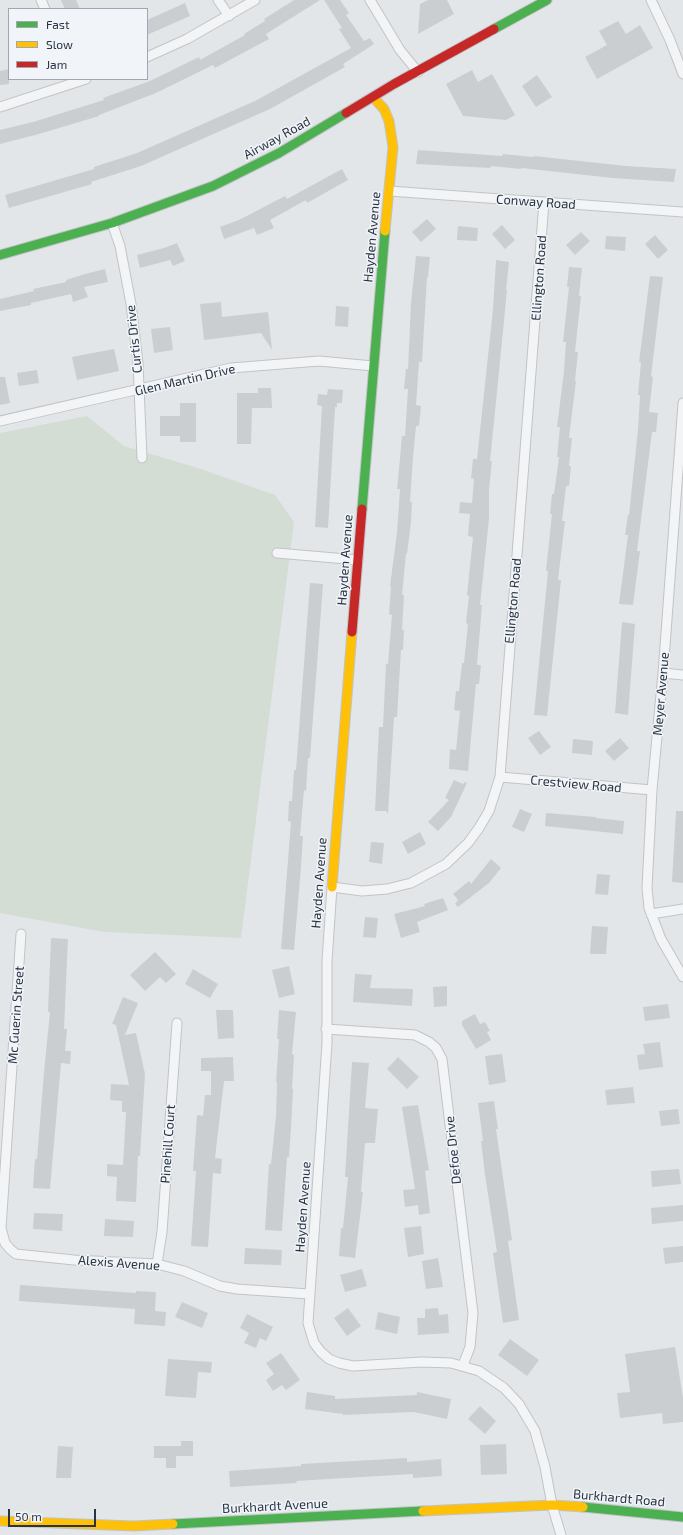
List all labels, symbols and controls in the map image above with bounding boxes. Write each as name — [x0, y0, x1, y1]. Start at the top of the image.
legend — [8, 8, 148, 80]
text: Fast — [46, 17, 69, 31]
text: Slow — [46, 37, 73, 51]
text: Jam — [46, 57, 67, 71]
street label: Airway Road — [241, 113, 313, 163]
street label: Hayden Avenue — [360, 191, 384, 283]
street label: Conway Road — [496, 191, 576, 213]
street label: Ellington Road — [528, 235, 550, 321]
street label: Curtis Drive — [123, 304, 145, 374]
street label: Glen Martin Drive — [133, 361, 237, 399]
street label: Hayden Avenue — [334, 514, 356, 606]
street label: Ellington Road — [501, 558, 525, 644]
street label: Meyer Avenue — [650, 652, 672, 736]
street label: Crestview Road — [530, 772, 622, 796]
street label: Hayden Avenue — [308, 837, 330, 929]
street label: Mc Guerin Street — [5, 965, 27, 1065]
street label: Pinehill Court — [157, 1104, 179, 1184]
street label: Defoe Drive — [442, 1115, 464, 1185]
street label: Hayden Avenue — [292, 1161, 314, 1253]
street label: Alexis Avenue — [78, 1252, 160, 1274]
street label: Burkhardt Road — [572, 1486, 666, 1510]
street label: Burkhardt Avenue — [222, 1495, 328, 1517]
scale bar — [10, 1501, 98, 1527]
text: 50 m — [15, 1509, 42, 1523]

